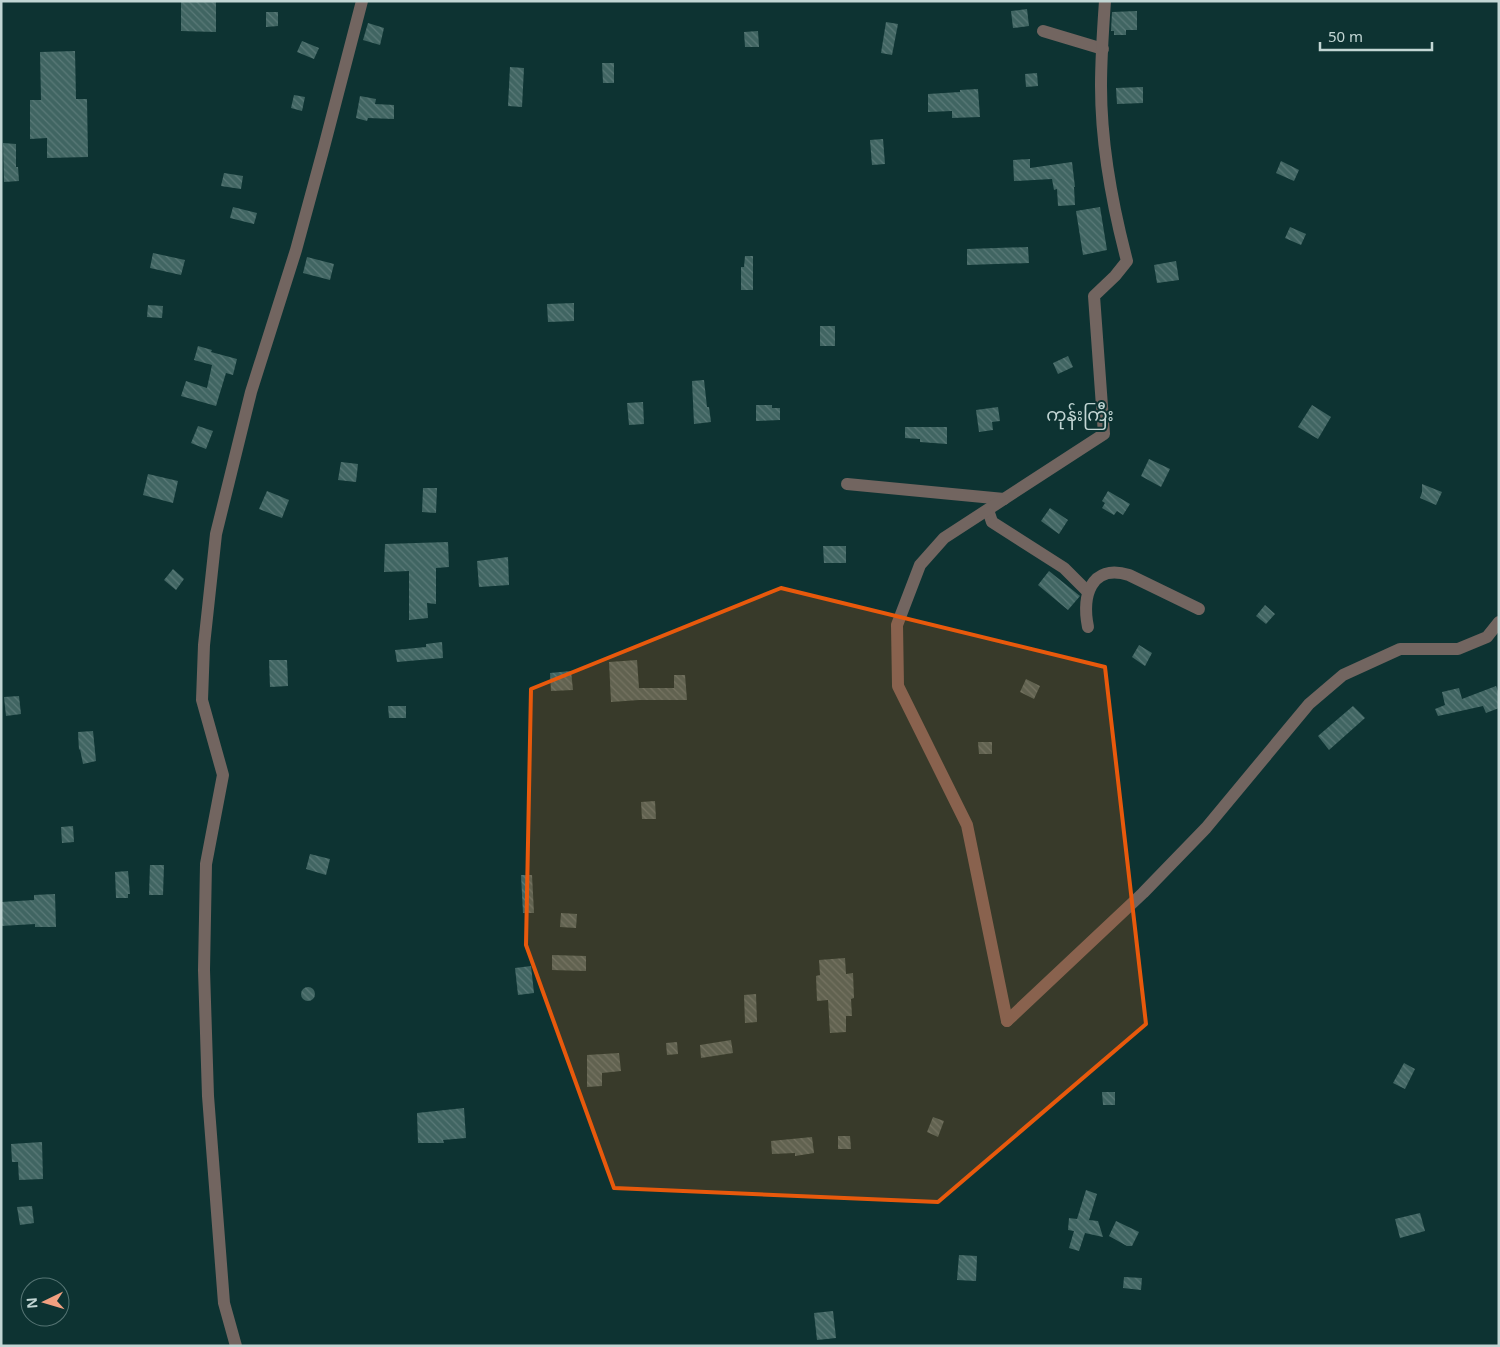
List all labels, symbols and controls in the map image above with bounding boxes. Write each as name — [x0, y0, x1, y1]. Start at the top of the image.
scale bar — [1320, 20, 1432, 52]
text: 50 m — [1328, 26, 1363, 46]
district label: ကုန်းကြီး — [1046, 401, 1114, 430]
north arrow — [20, 1277, 70, 1327]
text: N — [22, 1297, 42, 1310]

